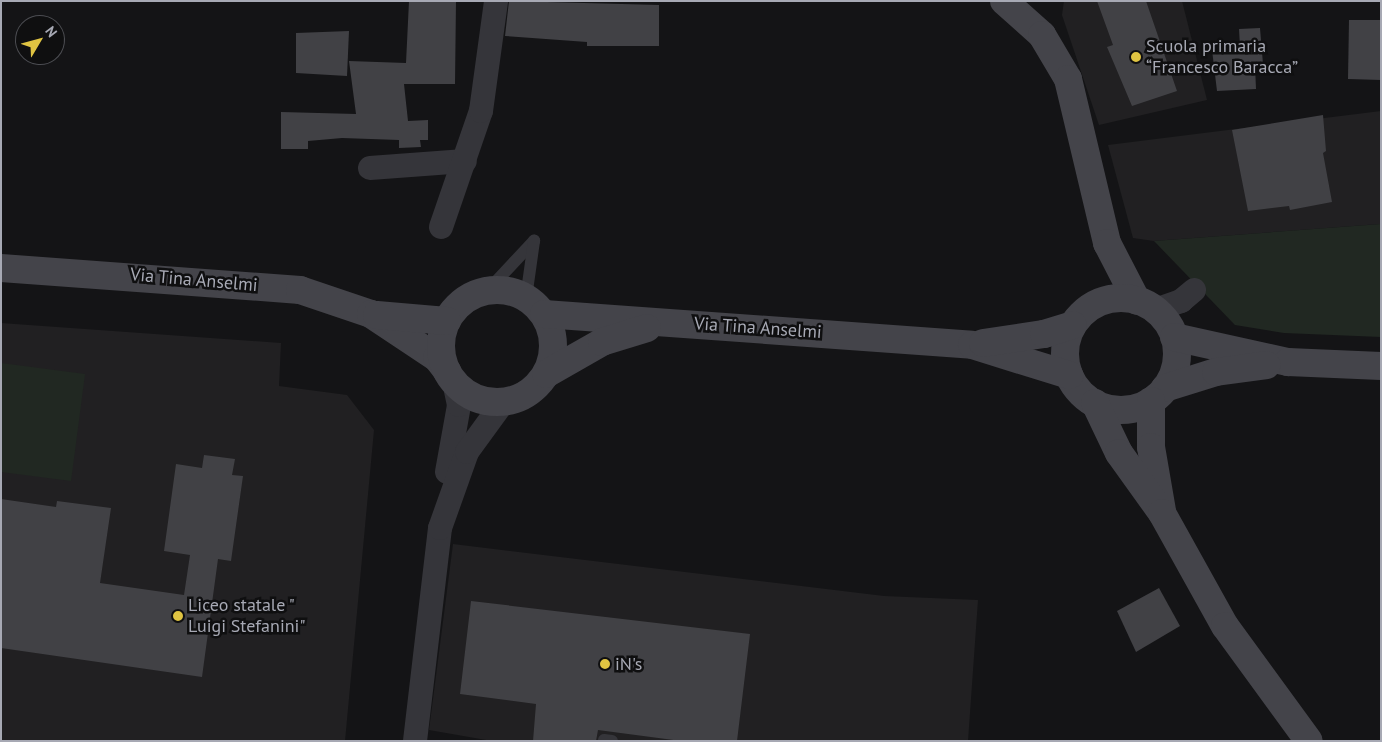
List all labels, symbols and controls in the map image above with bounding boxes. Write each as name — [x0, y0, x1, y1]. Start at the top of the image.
north arrow — [15, 15, 65, 65]
text: N — [41, 22, 61, 41]
place label: Scuola primaria “Francesco Baracca” — [1146, 36, 1298, 78]
marker: Scuola primaria “Francesco Baracca” — [1130, 51, 1142, 63]
street label: Via Tina Anselmi — [129, 264, 259, 296]
street label: Via Tina Anselmi — [693, 313, 823, 343]
place label: Liceo statale " Luigi Stefanini" — [188, 595, 305, 638]
marker: Liceo statale " Luigi Stefanini" — [172, 610, 184, 622]
place label: iN's — [615, 653, 642, 675]
marker: iN's — [599, 658, 611, 670]

